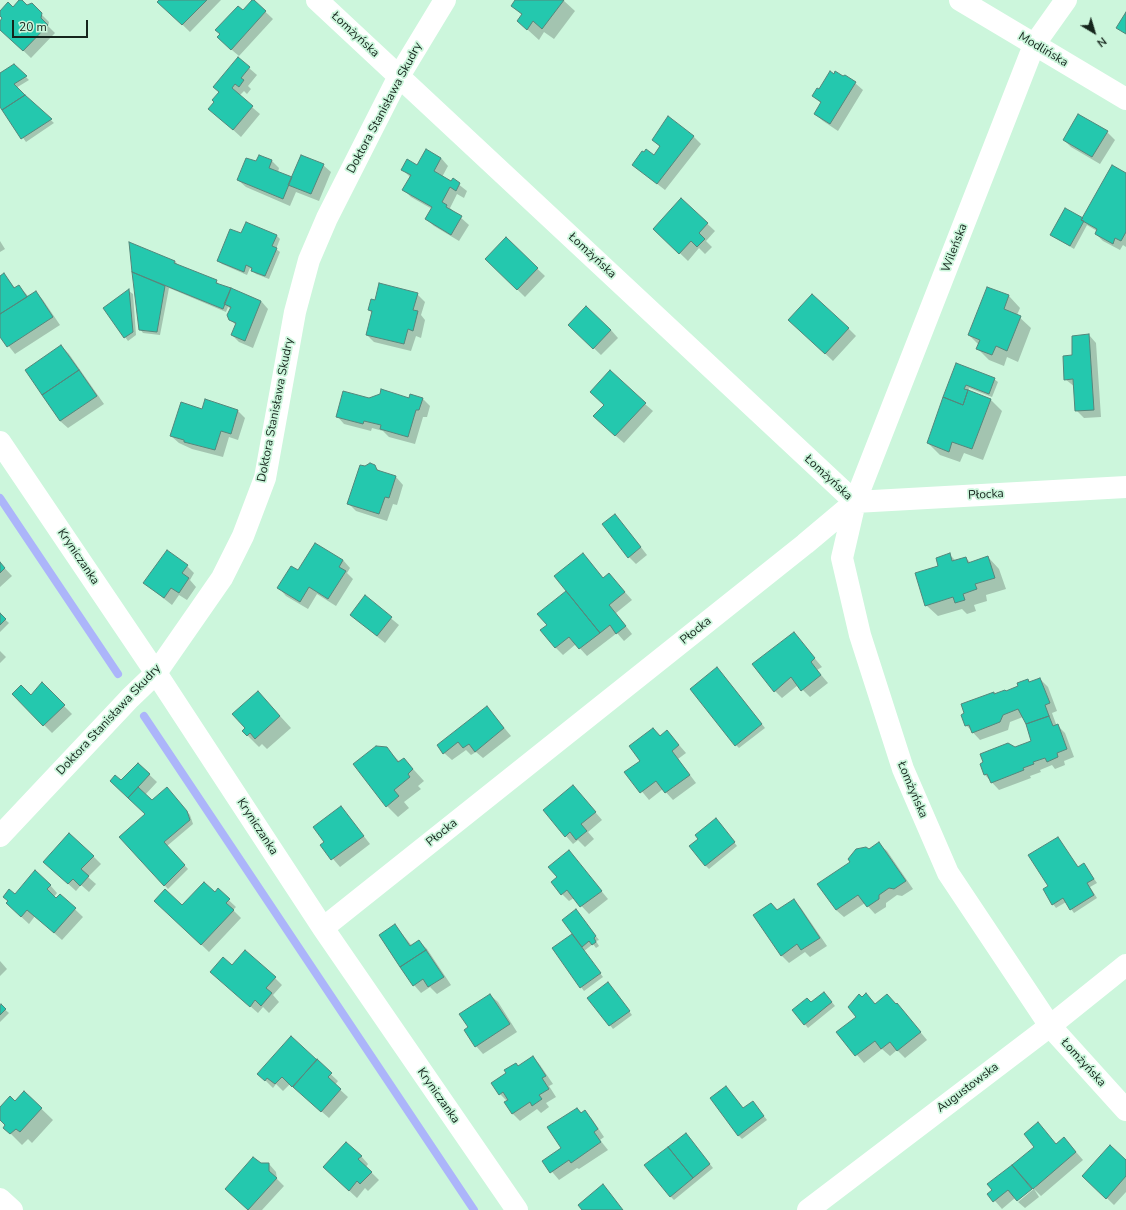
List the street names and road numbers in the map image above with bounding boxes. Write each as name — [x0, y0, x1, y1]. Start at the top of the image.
street label: Łomżyńska — [328, 9, 382, 61]
street label: Modlińska — [1016, 30, 1070, 70]
street label: Doktora Stanisława Skudry — [344, 40, 426, 176]
street label: Wileńska — [939, 222, 971, 274]
street label: Łomżyńska — [565, 230, 619, 282]
street label: Doktora Stanisława Skudry — [255, 337, 297, 483]
street label: Łomżyńska — [801, 452, 855, 504]
street label: Płocka — [968, 487, 1004, 503]
street label: Kryniczanka — [54, 526, 102, 588]
street label: Płocka — [678, 614, 714, 648]
street label: Doktora Stanisława Skudry — [54, 662, 164, 778]
street label: Łomżyńska — [894, 760, 930, 820]
street label: Kryniczanka — [233, 796, 281, 858]
street label: Płocka — [424, 816, 460, 850]
street label: Łomżyńska — [1058, 1036, 1108, 1090]
street label: Augustowska — [934, 1060, 1002, 1116]
street label: Kryniczanka — [414, 1065, 462, 1127]

